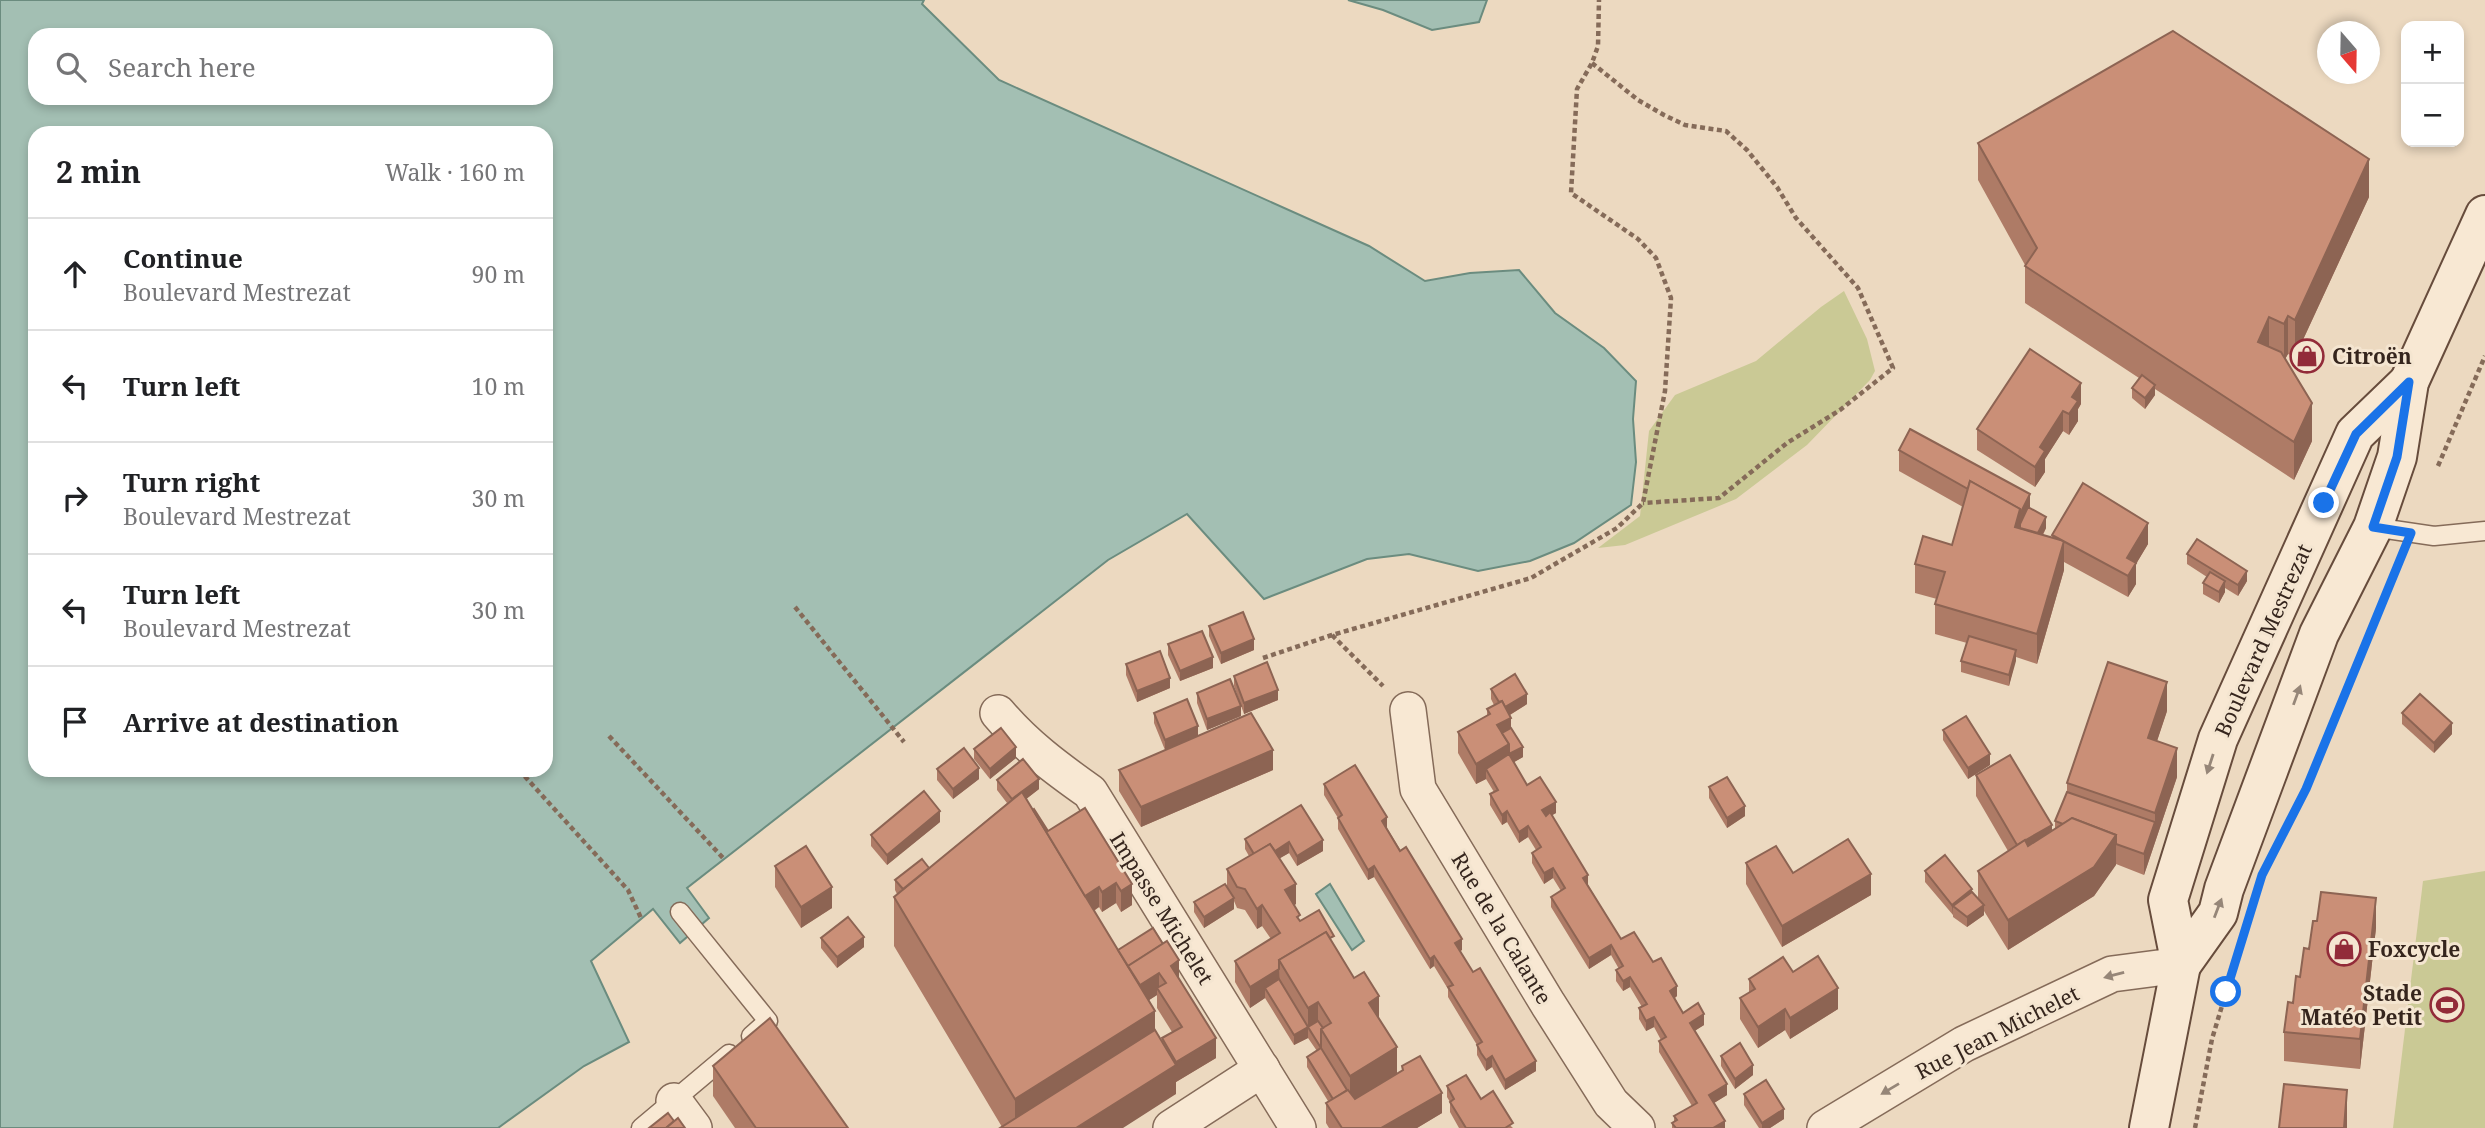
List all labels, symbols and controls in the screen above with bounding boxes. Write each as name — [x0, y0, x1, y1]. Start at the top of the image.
north arrow — [2317, 21, 2380, 84]
map controls — [2401, 21, 2464, 147]
button: + — [2401, 21, 2464, 84]
search box — [28, 28, 553, 105]
icon: search — [52, 48, 90, 86]
text: Search here — [108, 49, 256, 85]
button: − — [2401, 84, 2464, 147]
text: 2 min — [56, 151, 141, 192]
text: Walk · 160 m — [385, 156, 525, 188]
text: Continue — [123, 240, 243, 276]
icon: ahead — [56, 255, 94, 293]
text: 90 m — [472, 258, 525, 290]
text: Boulevard Mestrezat — [123, 276, 351, 308]
shop icon: Citroën — [2288, 337, 2326, 375]
place label: Citroën — [2332, 342, 2412, 370]
icon: left — [56, 367, 94, 405]
text: Turn left — [123, 368, 240, 404]
text: 10 m — [472, 370, 525, 402]
text: Turn right — [123, 464, 260, 500]
icon: right — [56, 479, 94, 517]
text: 30 m — [472, 482, 525, 514]
route end — [2308, 487, 2339, 518]
text: Boulevard Mestrezat — [123, 500, 351, 532]
street label: Boulevard Mestrezat — [2208, 539, 2318, 741]
text: Turn left — [123, 576, 240, 612]
icon: left — [56, 591, 94, 629]
text: 30 m — [472, 594, 525, 626]
text: Boulevard Mestrezat — [123, 612, 351, 644]
one-way arrow — [2292, 685, 2303, 706]
icon: arrive — [56, 703, 94, 741]
text: Arrive at destination — [123, 704, 399, 740]
one-way arrow — [2204, 754, 2215, 775]
street label: Impasse Michelet — [1104, 827, 1220, 989]
street label: Rue de la Calante — [1446, 847, 1558, 1009]
one-way arrow — [2212, 898, 2223, 919]
shop icon: Foxcycle — [2325, 930, 2363, 968]
place label: Foxcycle — [2368, 935, 2460, 963]
one-way arrow — [2103, 971, 2124, 981]
route start — [2210, 976, 2241, 1007]
street label: Rue Jean Michelet — [1911, 979, 2083, 1085]
place label: Stade Matéo Petit — [2301, 979, 2422, 1031]
sports icon: Stade Matéo Petit — [2428, 986, 2466, 1024]
one-way arrow — [1880, 1083, 1899, 1095]

